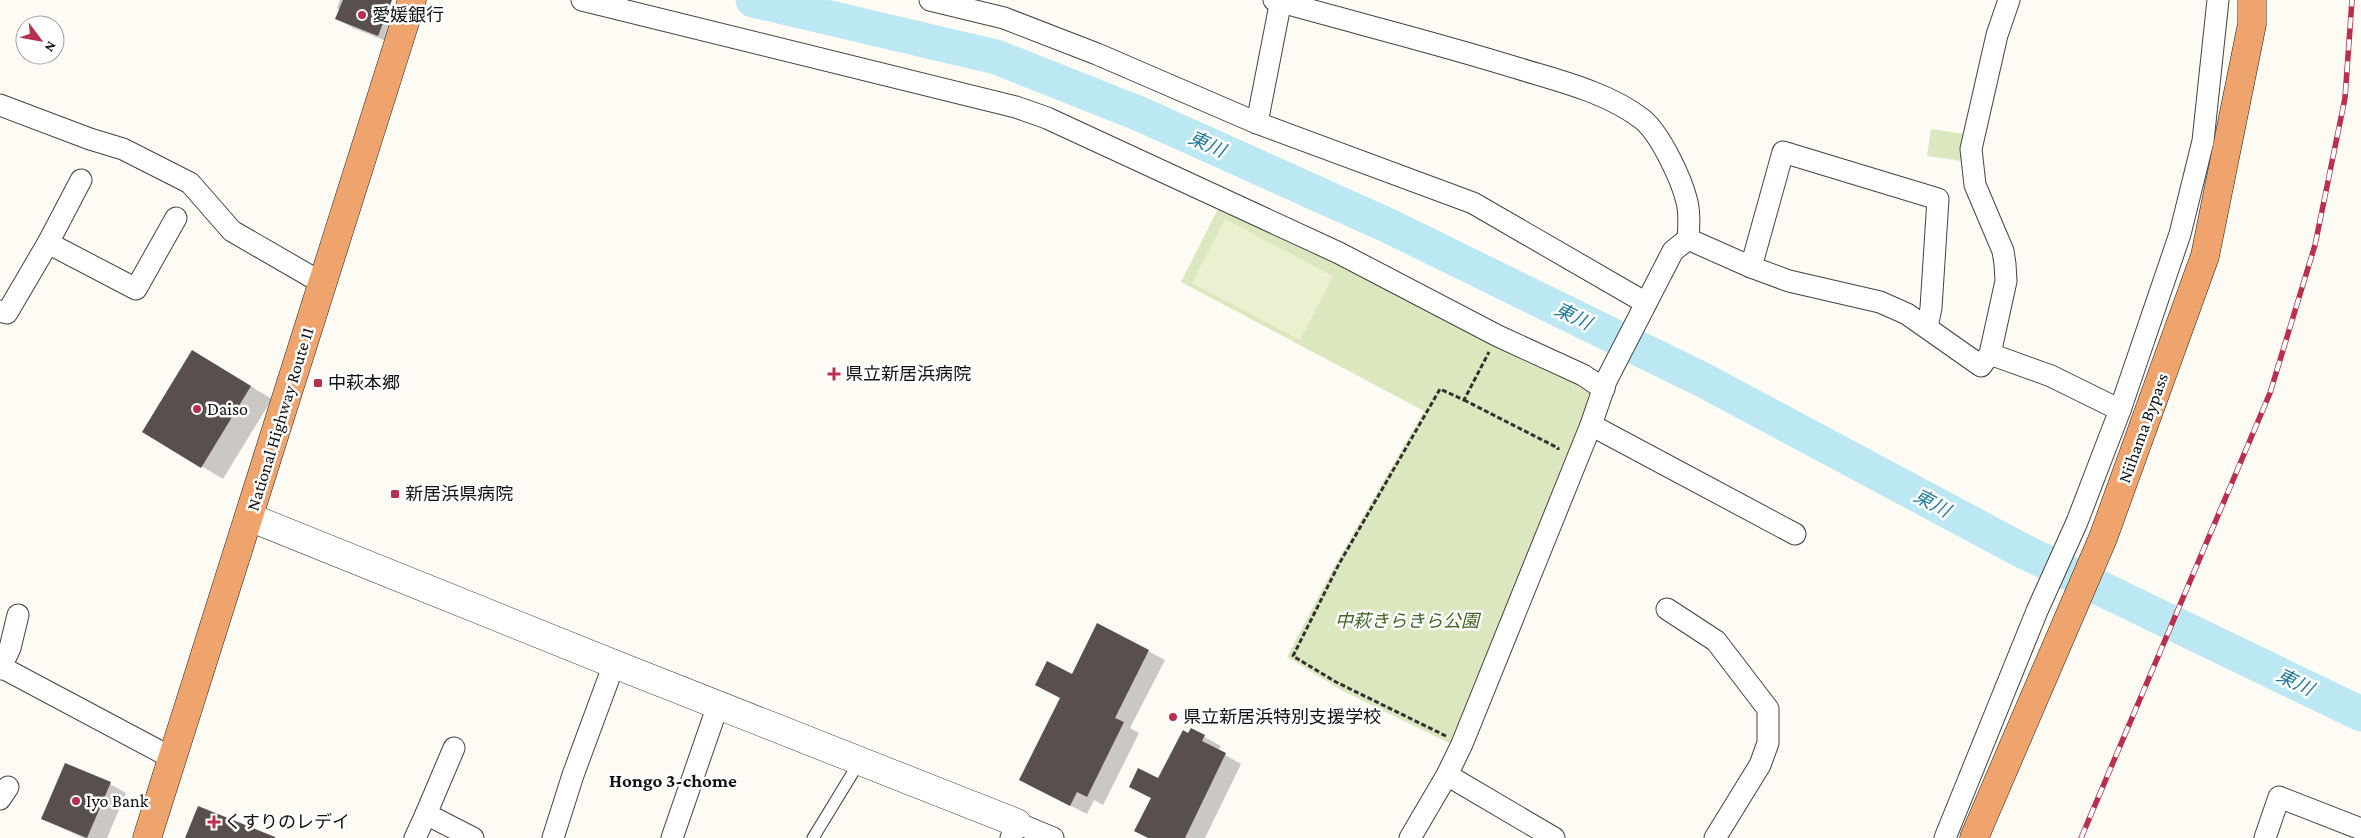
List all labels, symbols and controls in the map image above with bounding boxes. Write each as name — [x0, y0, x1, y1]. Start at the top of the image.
place label: 愛媛銀行 — [372, 5, 444, 25]
marker: 愛媛銀行 — [356, 9, 368, 21]
north arrow — [15, 15, 65, 65]
text: N — [41, 39, 60, 56]
water label: 東川 — [1185, 127, 1230, 162]
water label: 東川 — [1551, 298, 1596, 335]
street label: National Highway Route 11 — [243, 325, 317, 513]
place label: 県立新居浜病院 — [845, 364, 971, 384]
marker: 県立新居浜病院 — [827, 367, 841, 381]
street label: Niihama Bypass — [2114, 370, 2172, 486]
place label: 中萩本郷 — [328, 373, 400, 393]
marker: 中萩本郷 — [312, 377, 324, 389]
place label: Daiso — [207, 399, 248, 419]
marker: Daiso — [191, 403, 203, 415]
place label: 新居浜県病院 — [405, 484, 513, 504]
water label: 東川 — [1910, 485, 1955, 522]
marker: 新居浜県病院 — [389, 488, 401, 500]
park label: 中萩きらきら公園 — [1335, 611, 1482, 631]
water label: 東川 — [2273, 664, 2318, 701]
place label: 県立新居浜特別支援学校 — [1183, 707, 1381, 727]
marker: 県立新居浜特別支援学校 — [1167, 711, 1179, 723]
district label: Hongo 3-chome — [609, 770, 737, 791]
place label: Iyo Bank — [86, 791, 149, 811]
marker: Iyo Bank — [70, 795, 82, 807]
place label: くすりのレデイ — [224, 812, 350, 832]
marker: くすりのレデイ — [208, 816, 220, 828]

